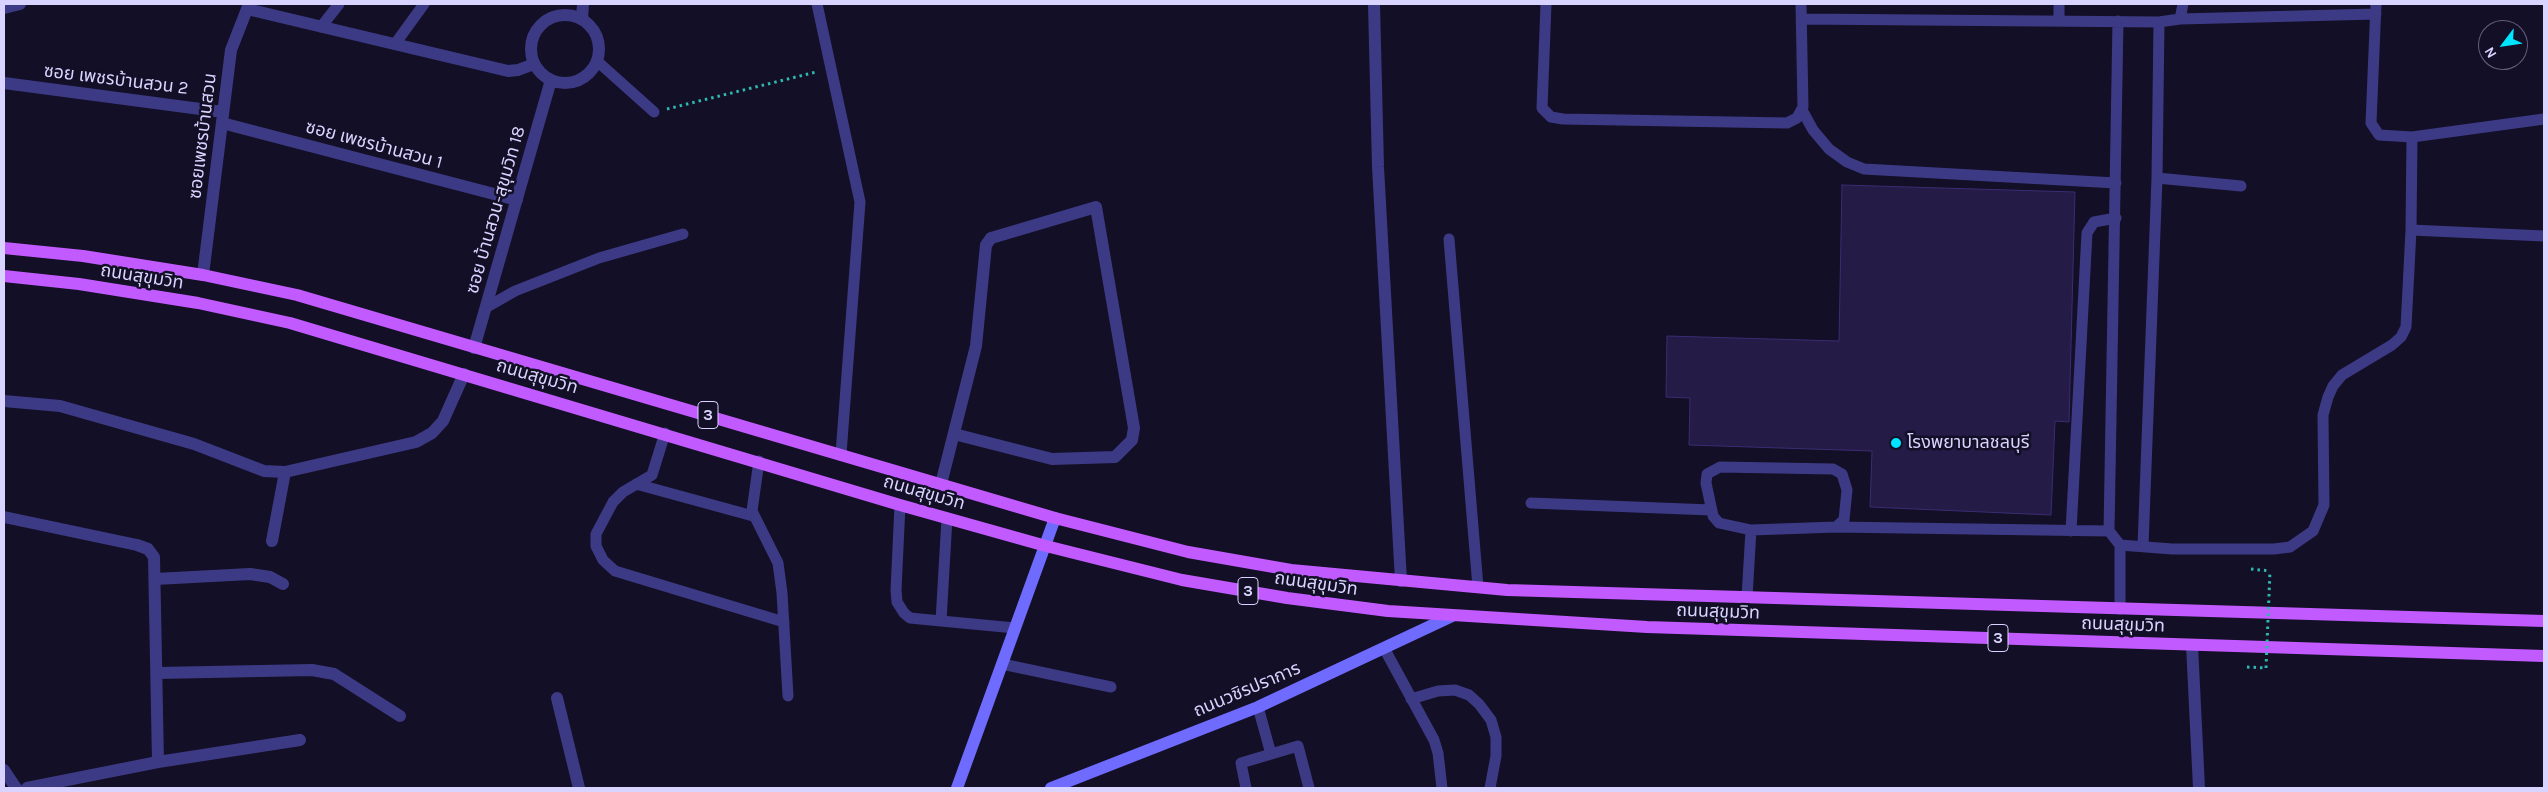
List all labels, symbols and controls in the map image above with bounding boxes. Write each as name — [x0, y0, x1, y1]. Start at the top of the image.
north arrow — [2478, 20, 2528, 70]
text: N — [2481, 44, 2500, 61]
street label: ซอย เพชรบ้านสวน 2 — [42, 60, 190, 100]
street label: ซอยเพชรบ้านสวน — [185, 72, 221, 200]
street label: ซอย เพชรบ้านสวน 1 — [303, 116, 445, 174]
street label: ซอย บ้านสวน-สุขุมวิท 18 — [462, 124, 530, 296]
street label: ถนนสุขุมวิท — [99, 260, 185, 294]
street label: ถนนสุขุมวิท — [494, 355, 580, 399]
road number: 3 — [698, 402, 718, 428]
place label: โรงพยาบาลชลบุรี — [1907, 432, 2030, 454]
marker: โรงพยาบาลชลบุรี — [1889, 436, 1903, 450]
street label: ถนนสุขุมวิท — [881, 471, 967, 515]
street label: ถนนสุขุมวิท — [1273, 567, 1359, 601]
road number: 3 — [1238, 578, 1258, 604]
street label: ถนนสุขุมวิท — [1676, 600, 1760, 624]
street label: ถนนสุขุมวิท — [2081, 613, 2165, 637]
road number: 3 — [1988, 624, 2008, 651]
street label: ถนนวชิรปราการ — [1190, 658, 1304, 722]

